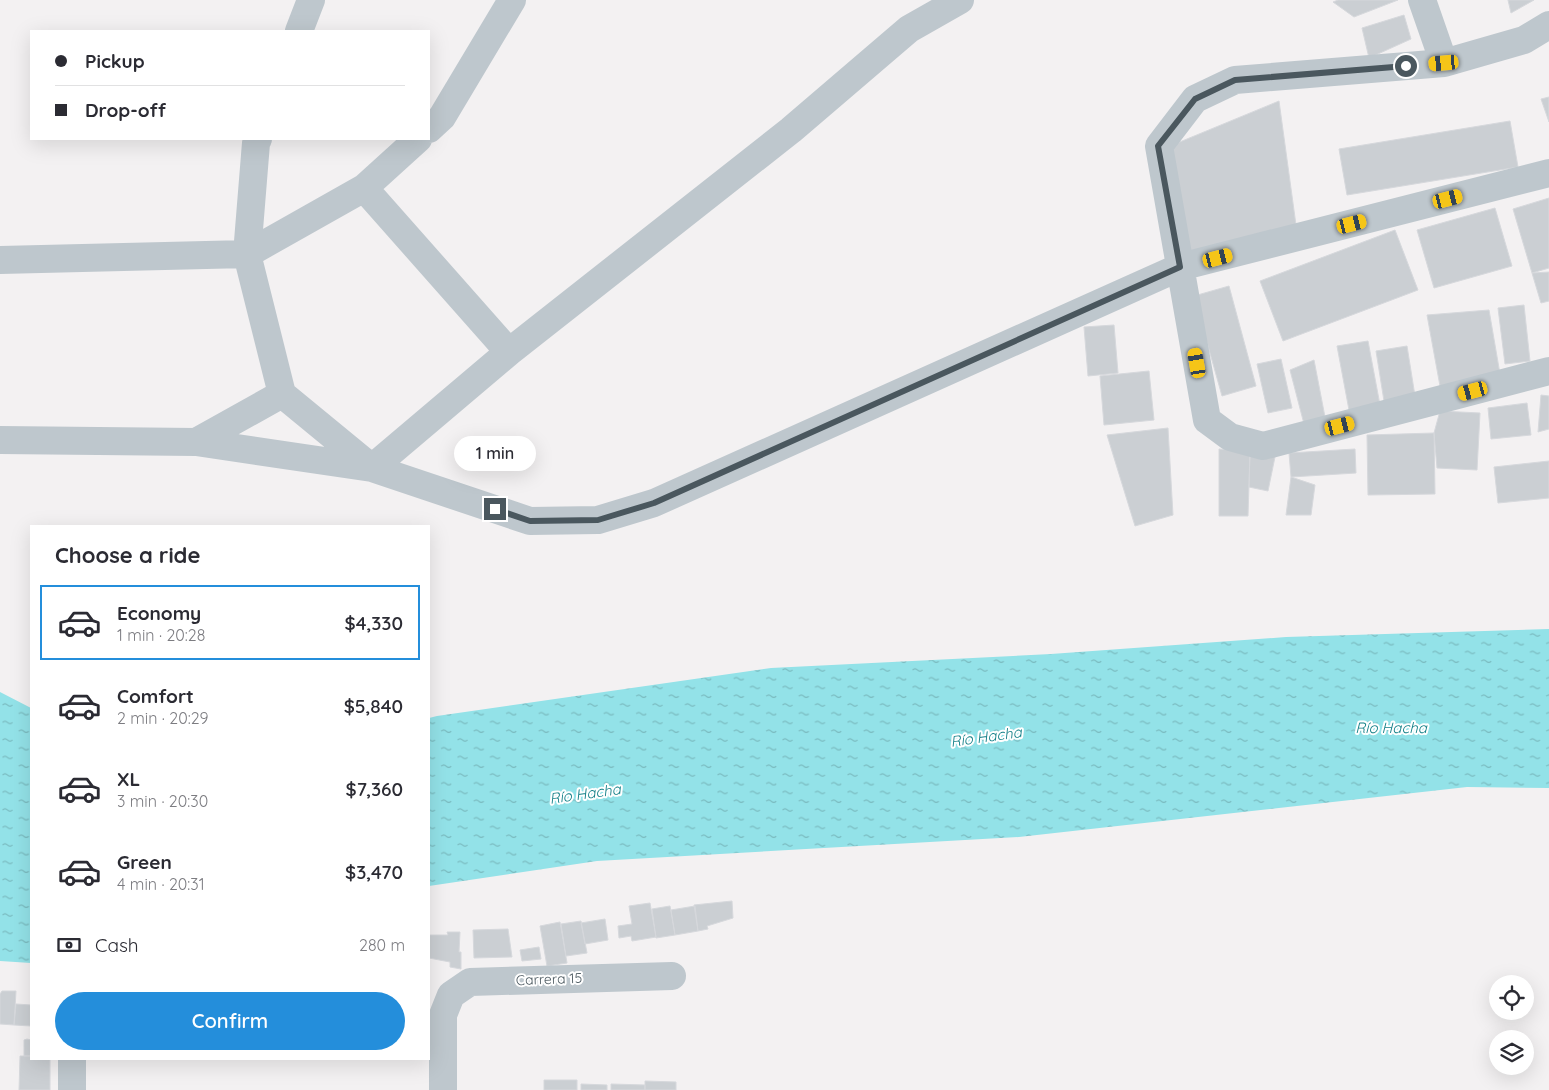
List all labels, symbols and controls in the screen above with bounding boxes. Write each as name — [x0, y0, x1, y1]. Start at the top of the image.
text: Pickup — [85, 49, 145, 73]
car — [1428, 54, 1459, 72]
route start — [1395, 55, 1417, 77]
text: Drop-off — [85, 98, 166, 122]
car — [1431, 188, 1464, 210]
car — [1335, 213, 1368, 235]
car — [1201, 247, 1234, 269]
car — [1187, 347, 1206, 379]
car — [1456, 380, 1489, 402]
car — [1323, 415, 1356, 437]
callout: 1 min — [454, 436, 536, 472]
text: 1 min — [476, 443, 514, 463]
route end — [484, 498, 506, 520]
text: Choose a ride — [55, 541, 200, 569]
icon: car — [57, 600, 102, 645]
text: Economy — [117, 601, 201, 625]
text: $4,330 — [345, 611, 403, 635]
text: 1 min · 20:28 — [117, 625, 205, 645]
icon: car — [57, 683, 102, 728]
text: Comfort — [117, 684, 194, 708]
text: $5,840 — [344, 694, 403, 718]
text: 2 min · 20:29 — [117, 708, 209, 728]
water label: Río Hacha — [1355, 718, 1428, 737]
water label: Río Hacha — [949, 722, 1024, 751]
icon: car — [57, 766, 102, 811]
text: XL — [117, 767, 140, 791]
text: $7,360 — [346, 777, 403, 801]
water label: Río Hacha — [548, 779, 623, 808]
text: 3 min · 20:30 — [117, 791, 208, 811]
icon: car — [57, 849, 102, 894]
text: Green — [117, 850, 172, 874]
text: $3,470 — [345, 860, 403, 884]
text: 4 min · 20:31 — [117, 874, 205, 894]
icon: cash — [55, 931, 83, 959]
text: Cash — [95, 933, 139, 957]
text: 280 m — [359, 935, 405, 955]
street label: Carrera 15 — [516, 969, 582, 989]
map controls — [1489, 975, 1534, 1075]
button: locate — [1489, 975, 1534, 1020]
button: Confirm — [55, 992, 405, 1050]
button: layers — [1489, 1030, 1534, 1075]

